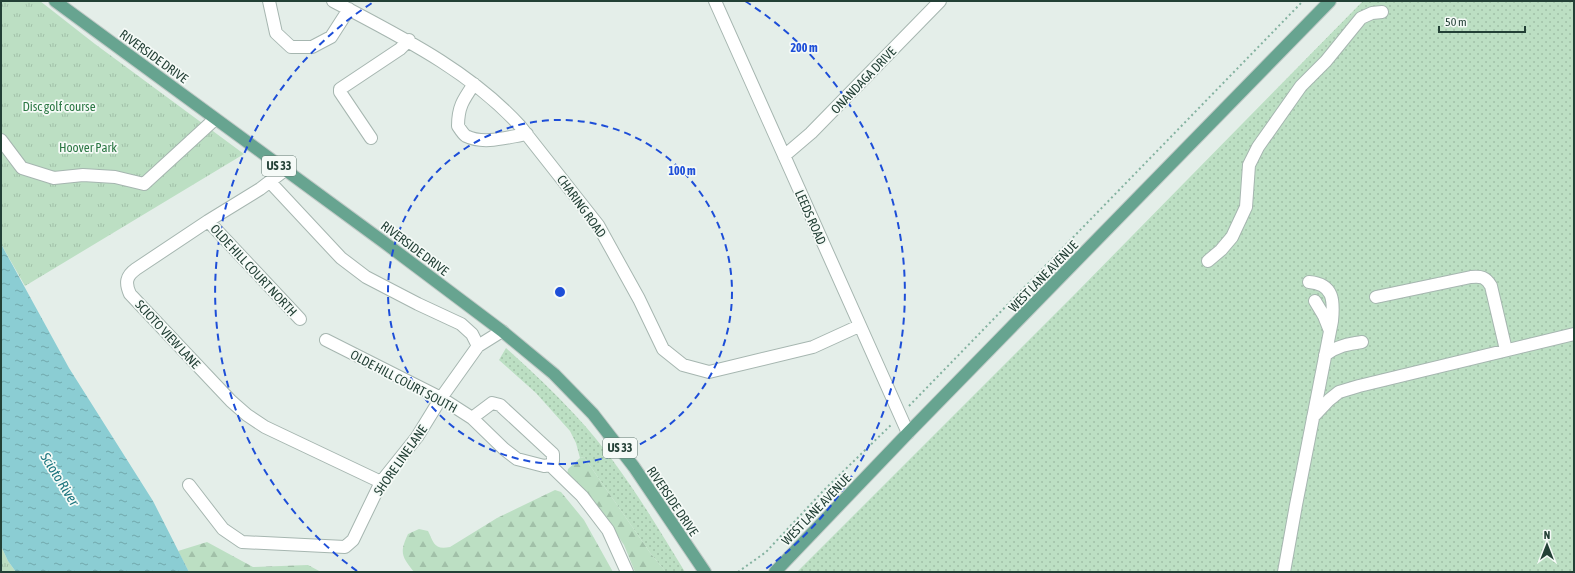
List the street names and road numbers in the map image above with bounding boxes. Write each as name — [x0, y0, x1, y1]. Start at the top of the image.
street label: RIVERSIDE DRIVE — [117, 27, 191, 86]
street label: ONANDAGA DRIVE — [828, 44, 899, 117]
road number: US 33 — [262, 156, 296, 176]
street label: CHARING ROAD — [554, 172, 609, 240]
street label: LEEDS ROAD — [792, 188, 829, 247]
street label: RIVERSIDE DRIVE — [378, 218, 452, 279]
street label: OLDE HILL COURT NORTH — [207, 221, 300, 319]
street label: WEST LANE AVENUE — [1006, 237, 1081, 315]
street label: SCIOTO VIEW LANE — [132, 297, 203, 372]
street label: OLDE HILL COURT SOUTH — [348, 347, 460, 416]
street label: SHORE LINE LANE — [371, 422, 430, 498]
road number: US 33 — [603, 438, 637, 458]
street label: RIVERSIDE DRIVE — [644, 464, 702, 539]
street label: WEST LANE AVENUE — [779, 470, 854, 548]

